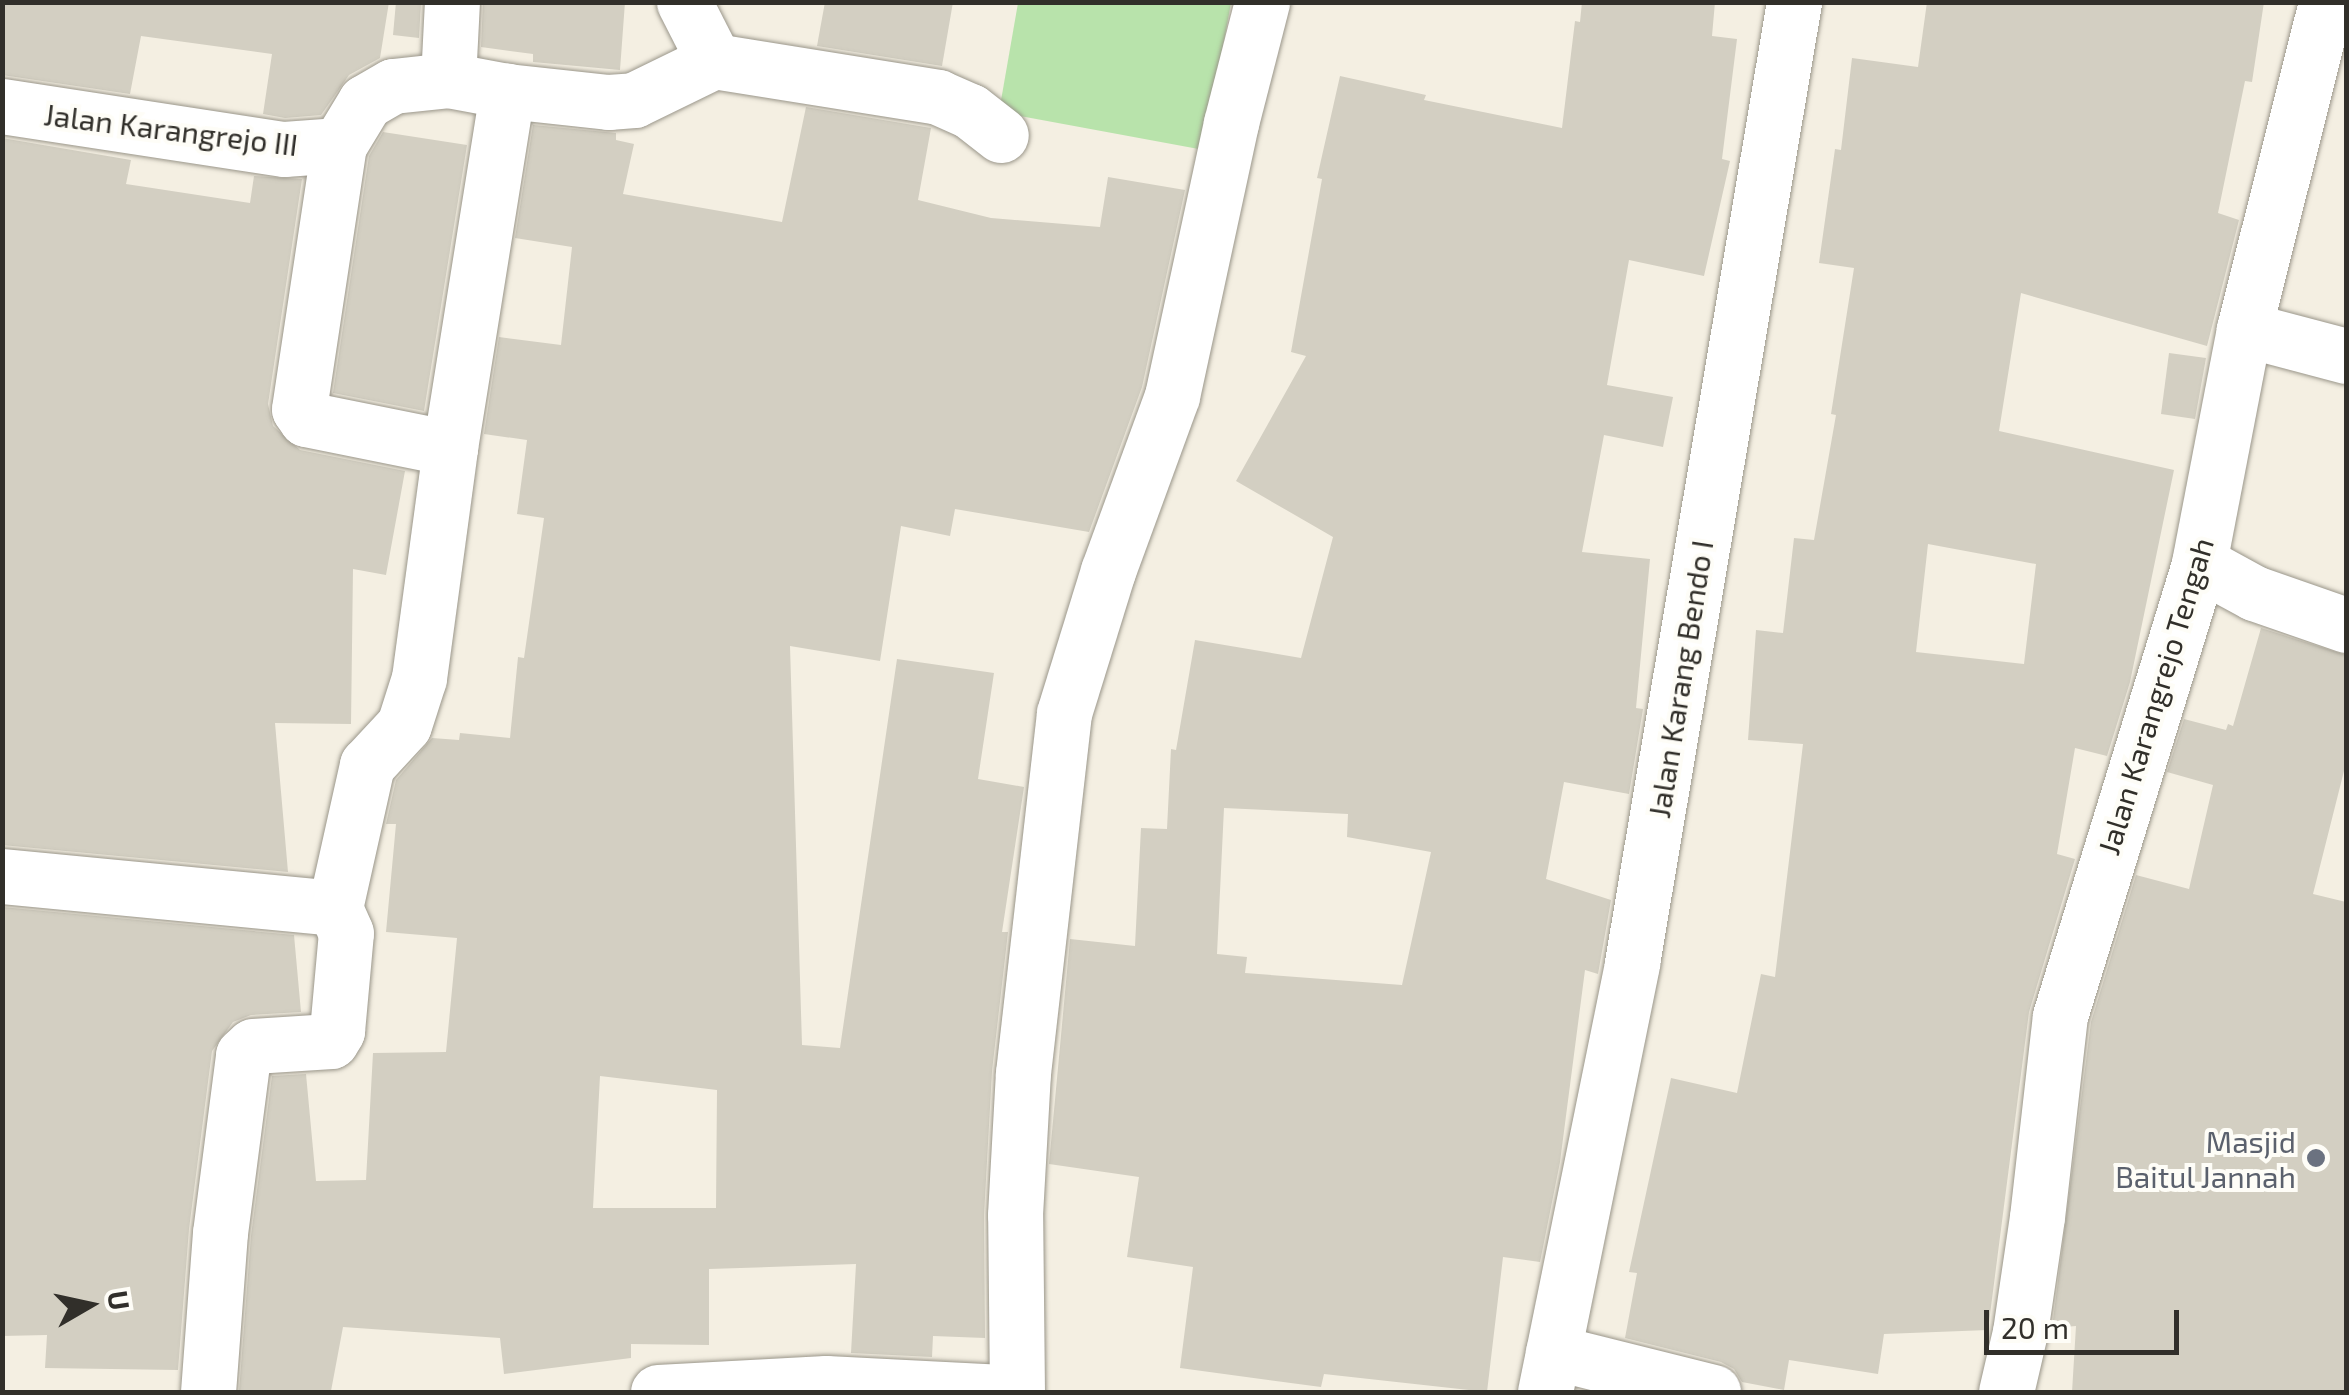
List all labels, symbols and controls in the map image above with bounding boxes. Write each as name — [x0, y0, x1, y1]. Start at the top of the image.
street label: Jalan Karangrejo III — [42, 96, 300, 162]
street label: Jalan Karangrejo Tengah — [2090, 533, 2220, 859]
street label: Jalan Karang Bendo I — [1640, 538, 1720, 820]
place label: Masjid Baitul Jannah — [2114, 1123, 2296, 1194]
marker: Masjid Baitul Jannah — [2305, 1147, 2327, 1169]
north arrow — [40, 1255, 140, 1355]
text: U — [101, 1288, 138, 1312]
scale bar — [1989, 1290, 2184, 1352]
text: 20 m — [2001, 1309, 2069, 1345]

